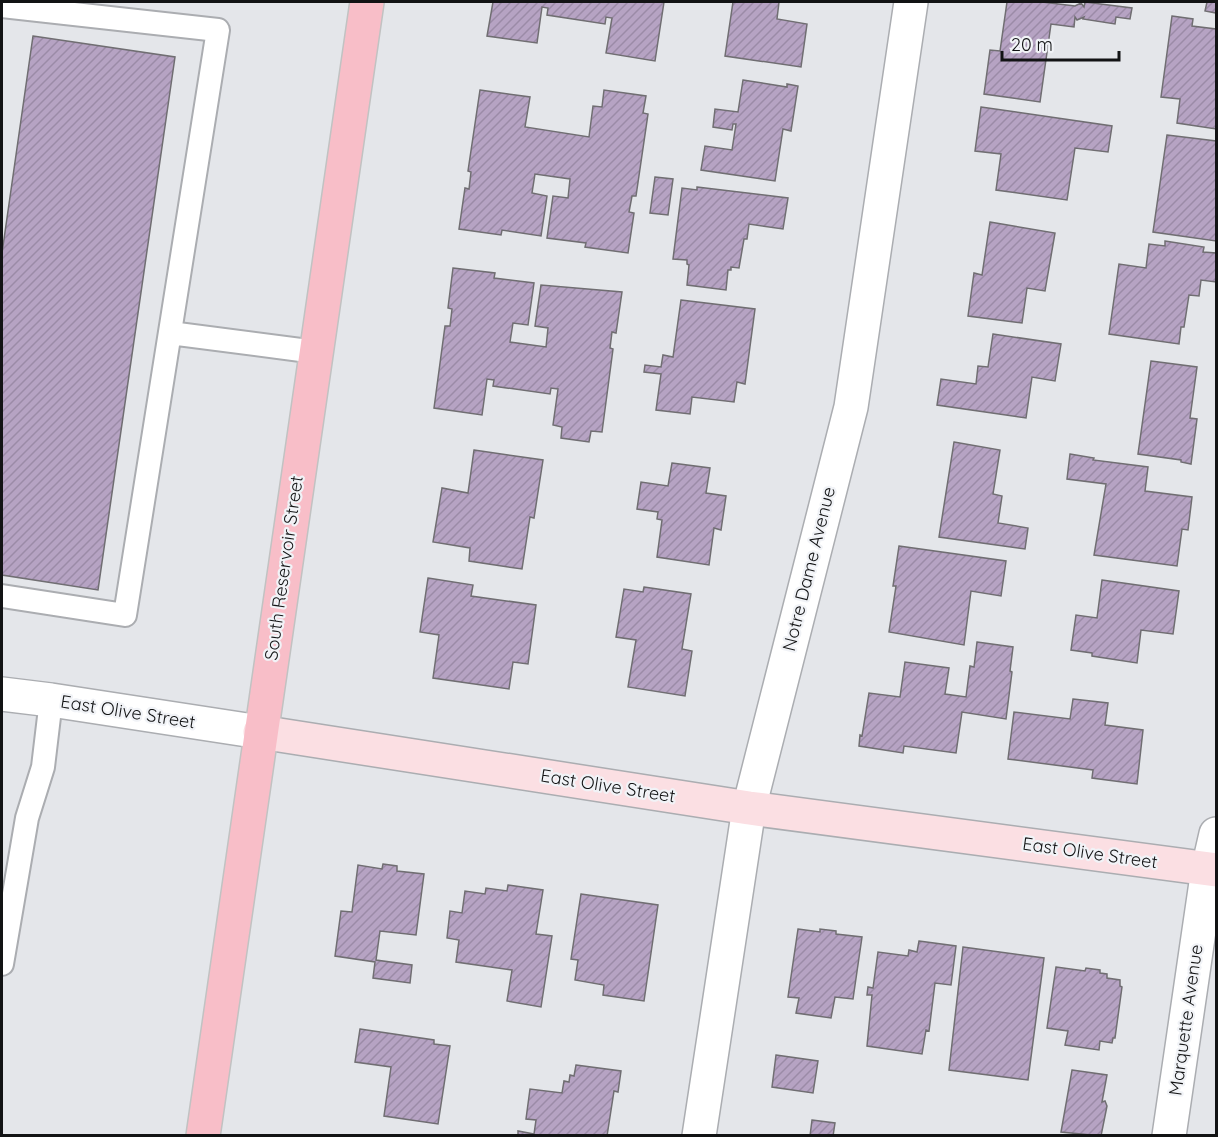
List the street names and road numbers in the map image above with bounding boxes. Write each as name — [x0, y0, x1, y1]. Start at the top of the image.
street label: South Reservoir Street — [259, 474, 308, 662]
street label: Notre Dame Avenue — [777, 484, 840, 653]
street label: East Olive Street — [59, 690, 197, 734]
street label: East Olive Street — [539, 764, 677, 808]
street label: East Olive Street — [1021, 832, 1159, 873]
street label: Marquette Avenue — [1164, 943, 1207, 1097]

